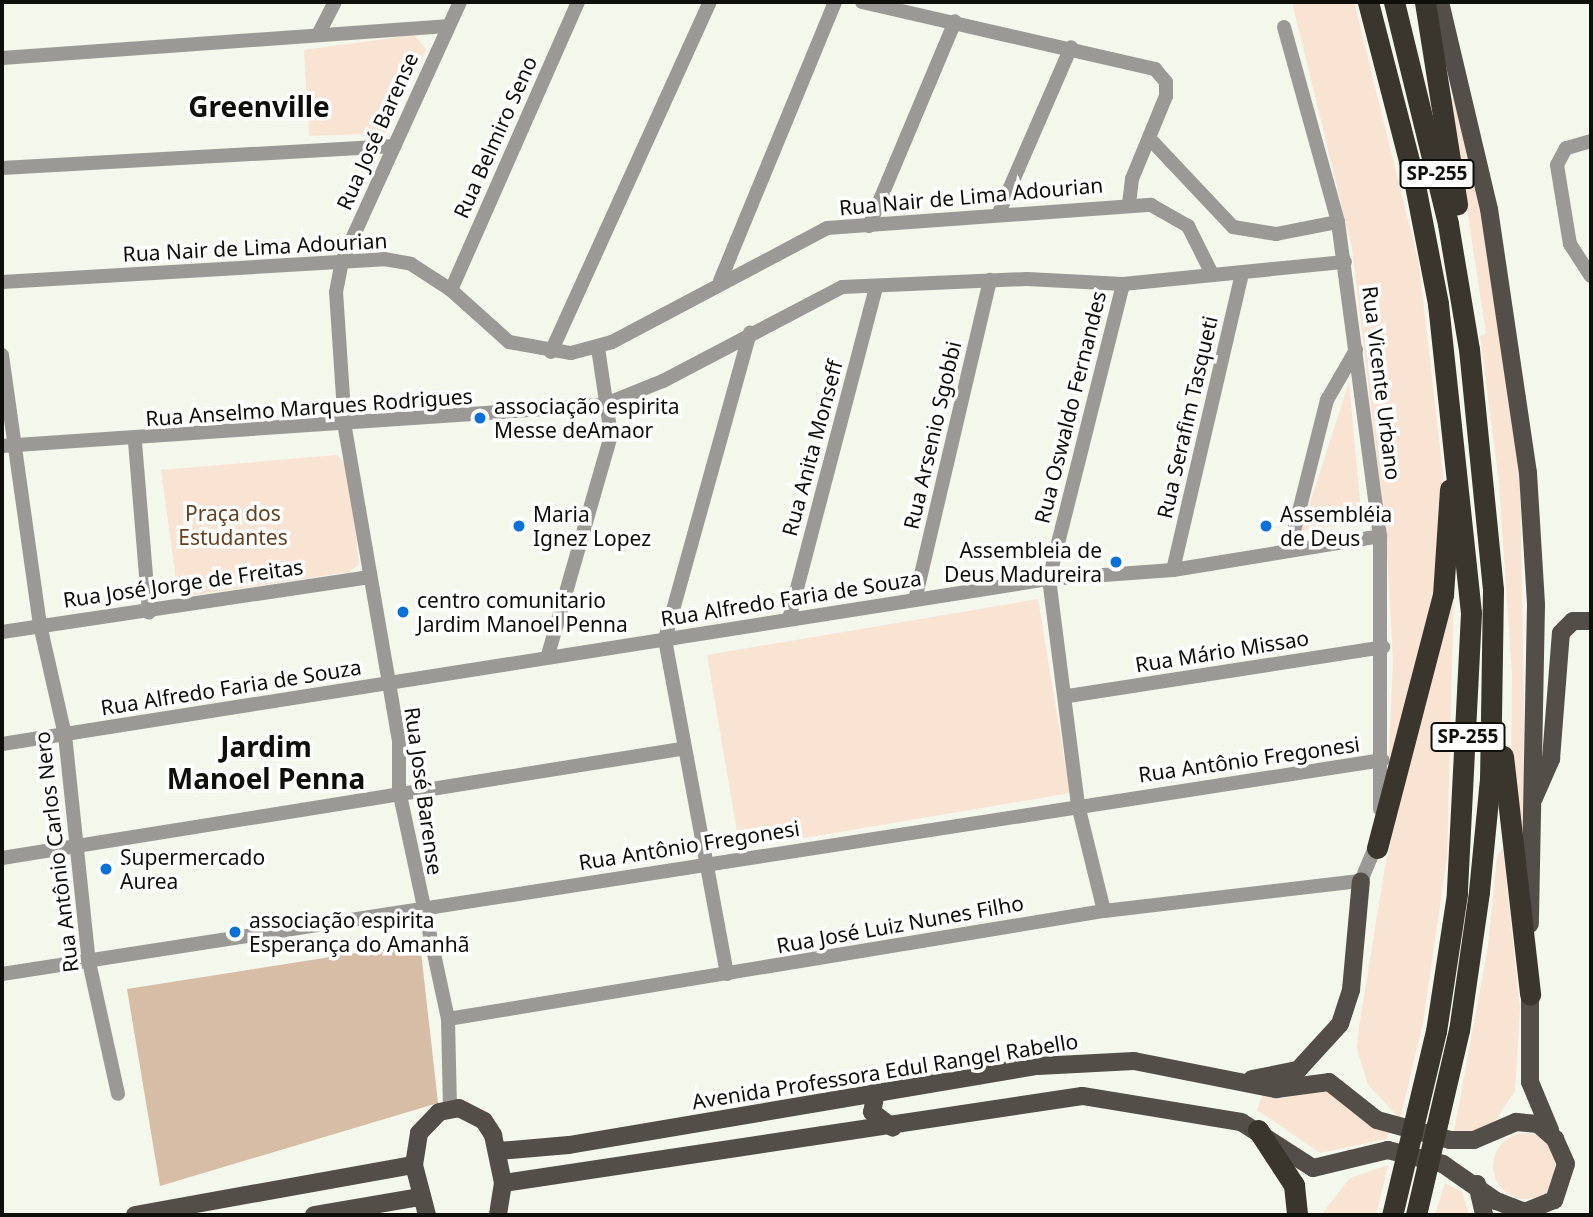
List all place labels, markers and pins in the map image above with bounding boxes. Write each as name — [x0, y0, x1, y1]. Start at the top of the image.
place label: associação espirita Messe deAmaor — [494, 393, 680, 443]
marker: associação espirita Messe deAmaor — [472, 410, 488, 426]
place label: Maria Ignez Lopez — [533, 501, 651, 551]
place label: Assembléia de Deus — [1280, 501, 1392, 551]
marker: Maria Ignez Lopez — [511, 518, 527, 534]
marker: Assembléia de Deus — [1258, 518, 1274, 534]
place label: Assembleia de Deus Madureira — [944, 537, 1102, 587]
marker: Assembleia de Deus Madureira — [1108, 554, 1124, 570]
place label: centro comunitario Jardim Manoel Penna — [417, 587, 628, 637]
marker: centro comunitario Jardim Manoel Penna — [395, 604, 411, 620]
place label: Supermercado Aurea — [120, 844, 265, 894]
marker: Supermercado Aurea — [98, 861, 114, 877]
place label: associação espirita Esperança do Amanhã — [249, 907, 469, 957]
marker: associação espirita Esperança do Amanhã — [227, 924, 243, 940]

